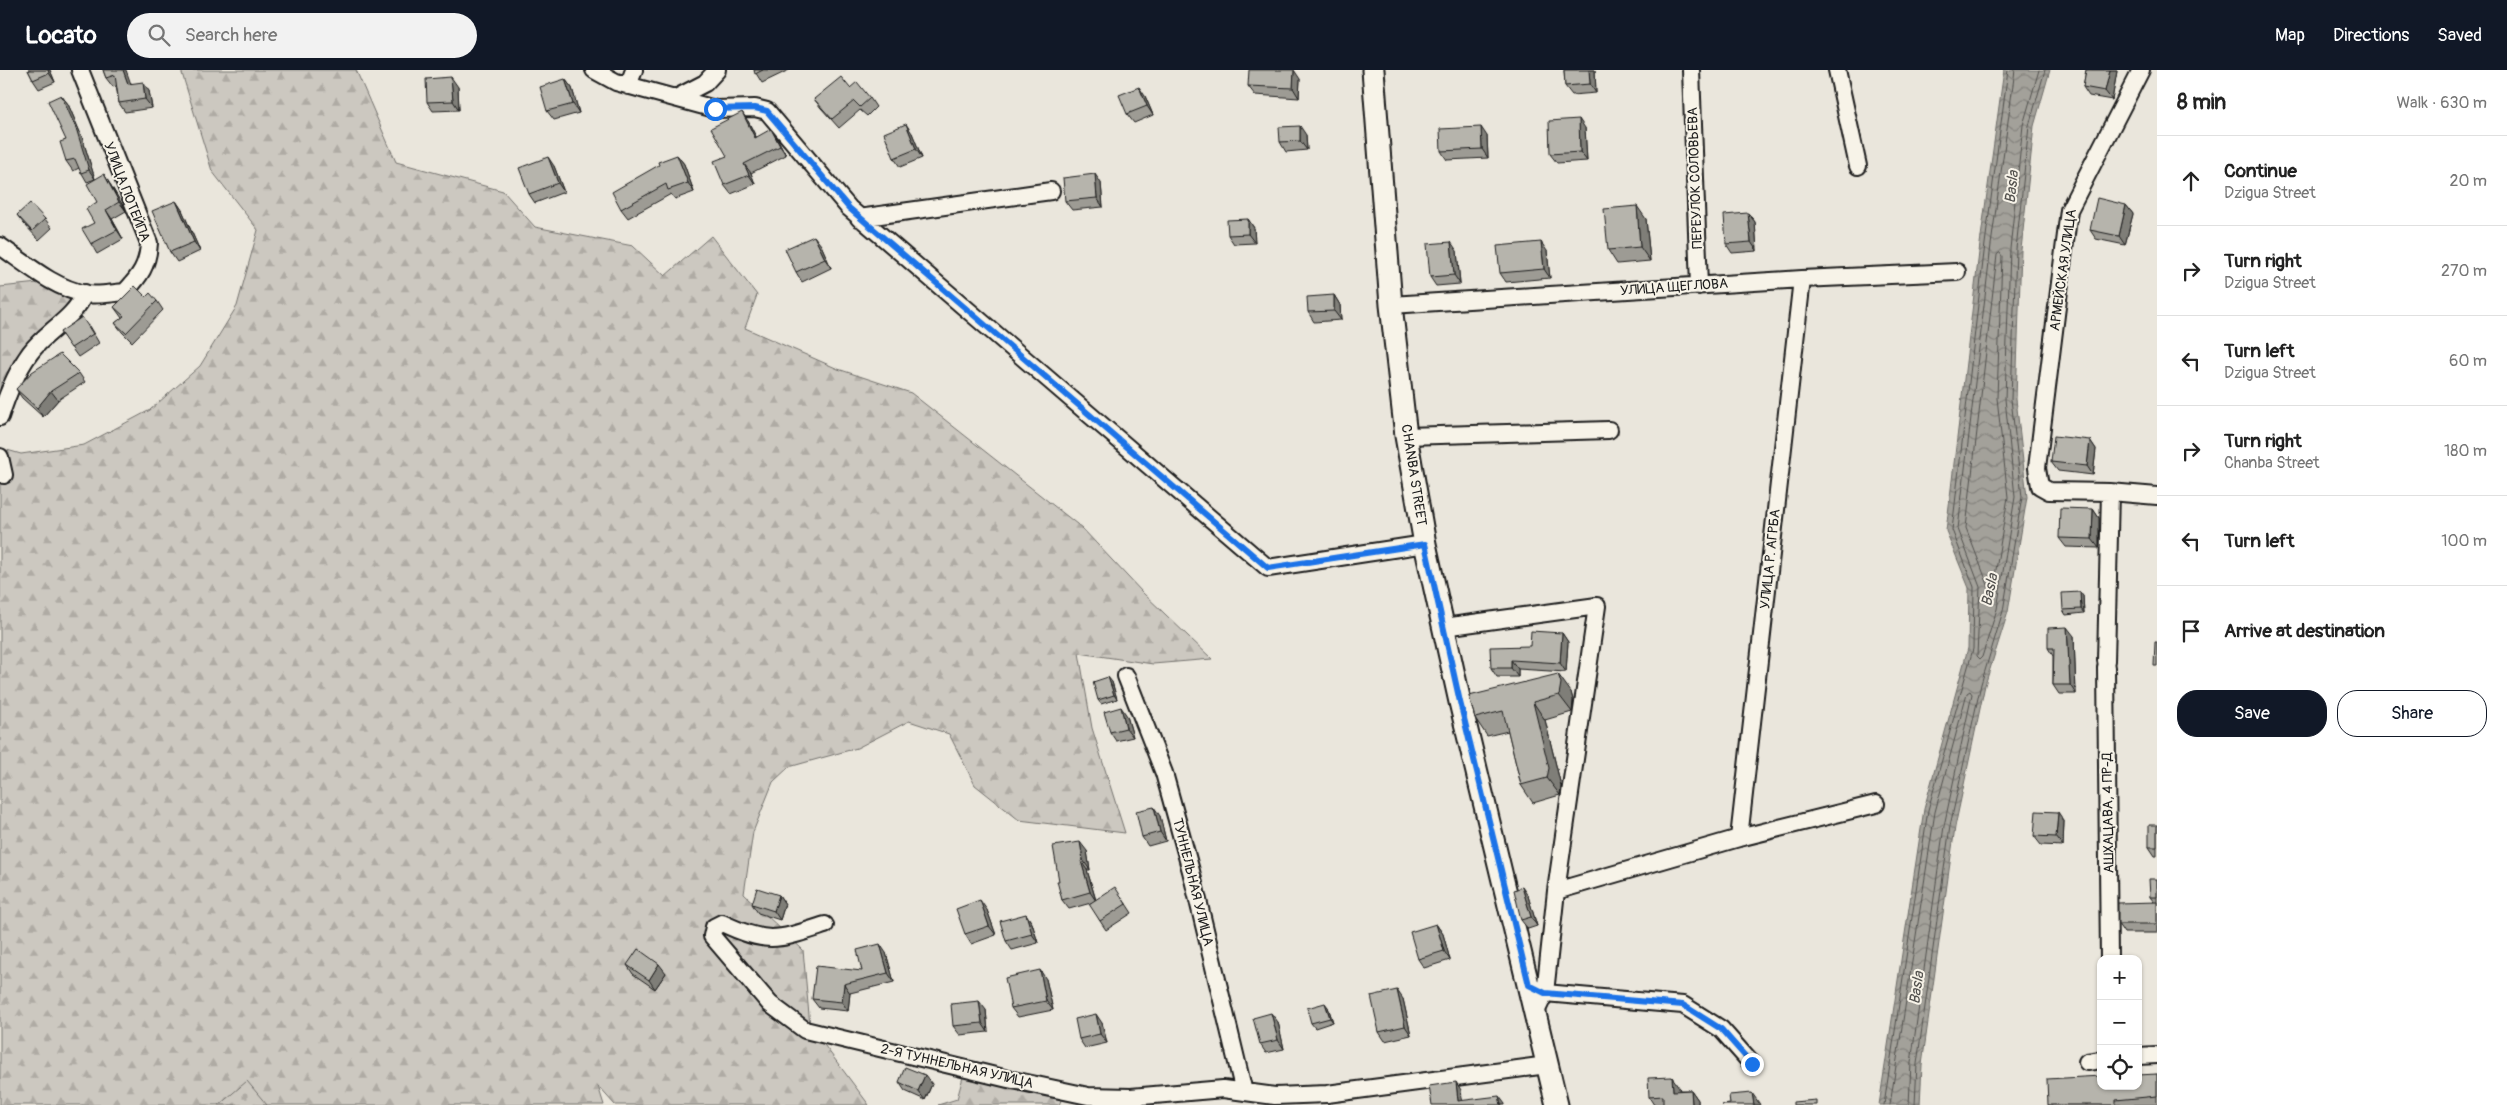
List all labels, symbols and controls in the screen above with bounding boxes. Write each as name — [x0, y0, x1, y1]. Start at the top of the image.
search box — [127, 13, 477, 58]
text: Locato — [25, 21, 97, 50]
icon: search — [145, 21, 173, 49]
text: Search here — [185, 23, 277, 47]
text: Map — [2275, 24, 2305, 47]
text: Directions — [2333, 24, 2409, 47]
text: Saved — [2437, 24, 2482, 47]
text: 8 min — [2177, 89, 2226, 116]
text: Walk · 630 m — [2396, 93, 2487, 113]
route start — [704, 98, 727, 121]
street label: ПЕРЕУЛОК СОЛОВЬЕВА — [1684, 107, 1706, 249]
street label: УЛИЦА ПОТЕЙПА — [100, 140, 154, 244]
text: Continue — [2224, 159, 2297, 183]
icon: ahead — [2177, 167, 2205, 195]
water label: Basla — [2001, 169, 2023, 204]
text: 20 m — [2449, 171, 2487, 191]
text: Dzigua Street — [2224, 183, 2316, 203]
street label: АРМЕЙСКАЯ УЛИЦА — [2046, 208, 2080, 332]
text: Turn right — [2224, 249, 2302, 273]
icon: right — [2177, 257, 2205, 285]
text: 270 m — [2441, 261, 2487, 281]
text: Dzigua Street — [2224, 273, 2316, 293]
street label: УЛИЦА ЩЕГЛОВА — [1620, 275, 1728, 299]
text: Turn left — [2224, 339, 2294, 363]
icon: left — [2177, 347, 2205, 375]
text: 60 m — [2449, 351, 2487, 371]
text: Dzigua Street — [2224, 363, 2316, 383]
street label: CHANBA STREET — [1398, 423, 1430, 527]
text: Turn right — [2224, 429, 2302, 453]
icon: right — [2177, 437, 2205, 465]
text: 180 m — [2444, 441, 2487, 461]
text: Chanba Street — [2224, 453, 2320, 473]
street label: УЛИЦА Р. АГРБА — [1756, 508, 1784, 610]
icon: left — [2177, 527, 2205, 555]
text: Turn left — [2224, 529, 2294, 553]
text: 100 m — [2441, 531, 2487, 551]
water label: Basla — [1977, 571, 2003, 608]
icon: arrive — [2177, 617, 2205, 645]
text: Arrive at destination — [2224, 619, 2385, 643]
button: Save — [2177, 690, 2327, 737]
button: Share — [2337, 690, 2487, 737]
street label: АШХАЦАВА, 4 ПР-Д — [2098, 752, 2118, 873]
street label: ТУННЕЛЬНАЯ УЛИЦА — [1169, 816, 1217, 948]
map controls — [2097, 955, 2142, 1090]
button: + — [2097, 955, 2142, 1000]
water label: Basla — [1905, 969, 1929, 1006]
button: − — [2097, 1000, 2142, 1045]
street label: 2-Я ТУННЕЛЬНАЯ УЛИЦА — [879, 1040, 1035, 1092]
button: locate — [2097, 1045, 2142, 1090]
route end — [1741, 1053, 1764, 1076]

